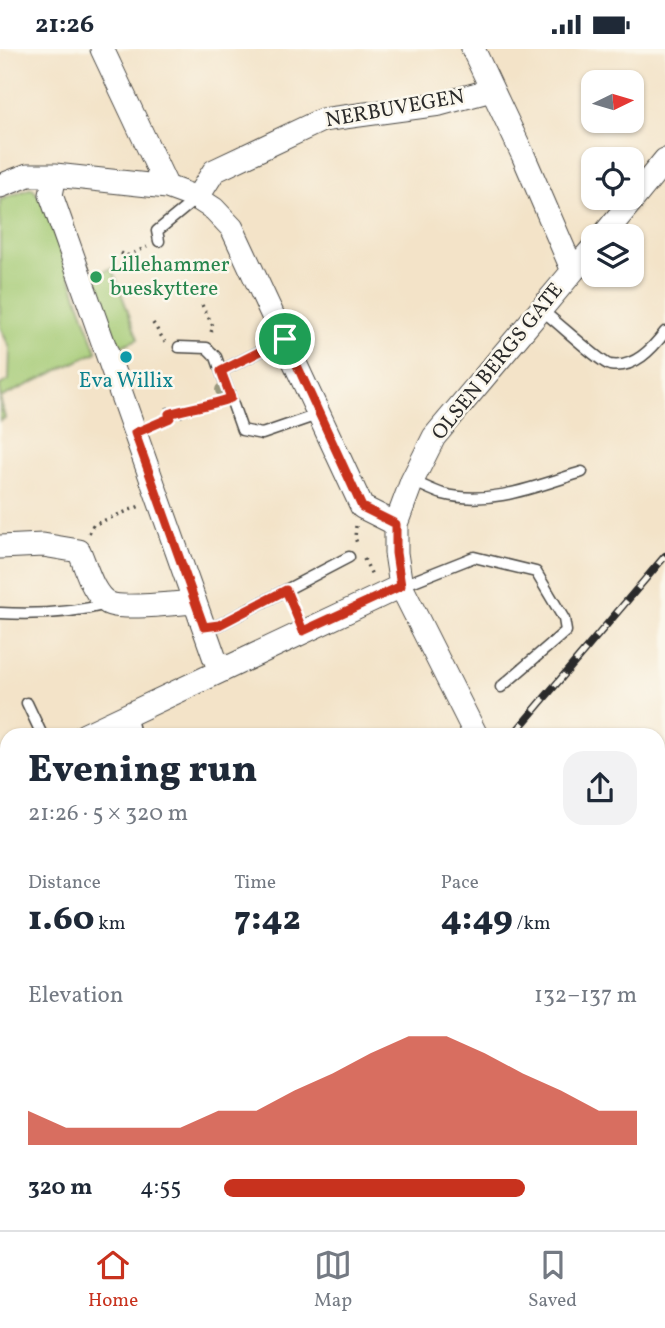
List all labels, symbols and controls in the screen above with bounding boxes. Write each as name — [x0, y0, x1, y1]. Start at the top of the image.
text: 21:26 — [35, 7, 94, 43]
north arrow — [581, 70, 644, 133]
map controls — [581, 70, 644, 287]
street label: NERBUVEGEN — [323, 83, 467, 135]
button: locate — [581, 147, 644, 210]
button: layers — [581, 224, 644, 287]
place label: Lillehammer bueskyttere — [110, 251, 230, 304]
marker: Lillehammer bueskyttere — [88, 269, 104, 285]
street label: OLSEN BERGS GATE — [425, 277, 571, 447]
pin — [255, 309, 315, 369]
icon: arrive — [266, 320, 304, 358]
marker: Eva Willix — [118, 349, 134, 365]
place label: Eva Willix — [79, 367, 173, 396]
text: Evening run — [28, 745, 258, 798]
button: share — [563, 751, 637, 825]
text: 21:26 · 5 × 320 m — [28, 798, 188, 830]
text: Distance — [28, 870, 101, 896]
text: Time — [234, 870, 276, 896]
text: Pace — [441, 870, 479, 896]
text: 1.60 — [28, 896, 95, 944]
text: 7:42 — [234, 896, 301, 944]
text: 4:49 — [441, 896, 513, 944]
text: km — [95, 911, 126, 937]
text: /km — [513, 911, 551, 937]
text: Elevation — [28, 980, 124, 1012]
text: 132–137 m — [534, 980, 637, 1012]
text: 320 m — [28, 1172, 93, 1204]
text: 4:55 — [140, 1172, 181, 1204]
tab: Home — [88, 1246, 138, 1314]
tab: Map — [314, 1246, 352, 1314]
tab: Saved — [528, 1246, 577, 1314]

